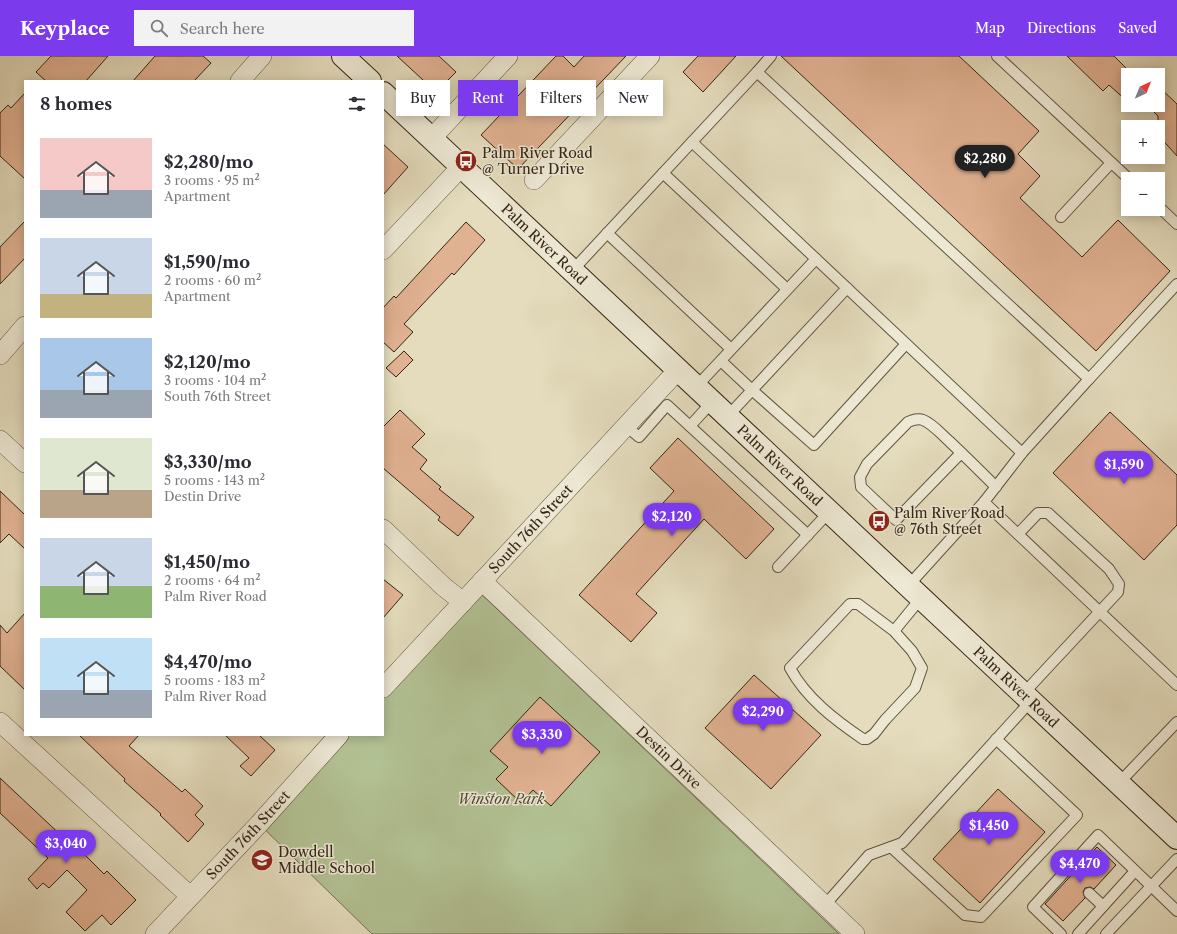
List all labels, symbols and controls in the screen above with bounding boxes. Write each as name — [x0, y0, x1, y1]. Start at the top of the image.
search box — [134, 10, 414, 46]
text: Keyplace — [20, 17, 110, 40]
icon: search — [148, 17, 170, 39]
text: Search here — [180, 19, 265, 38]
text: Map — [975, 19, 1005, 37]
text: Directions — [1027, 19, 1096, 37]
text: Saved — [1118, 19, 1157, 37]
north arrow — [1121, 68, 1165, 112]
map controls — [1121, 68, 1165, 216]
chip: Buy — [396, 80, 450, 116]
chip: Rent — [458, 80, 518, 116]
chip: Filters — [526, 80, 596, 116]
chip: New — [604, 80, 663, 116]
icon: filters — [346, 93, 368, 115]
text: 8 homes — [40, 94, 112, 114]
button: + — [1121, 120, 1165, 164]
place label: Palm River Road @ Turner Drive — [482, 144, 593, 178]
pin: $2,280 — [952, 145, 1018, 179]
bus stop icon: Palm River Road @ Turner Drive — [453, 148, 479, 174]
text: $2,280 — [964, 150, 1006, 166]
text: $2,280/mo — [164, 152, 253, 172]
icon: home — [72, 154, 120, 202]
text: 3 rooms · 95 m² — [164, 172, 260, 188]
button: − — [1121, 172, 1165, 216]
text: Apartment — [164, 188, 231, 204]
street label: Palm River Road — [498, 200, 591, 289]
text: $1,590/mo — [164, 252, 250, 272]
icon: home — [72, 254, 120, 302]
text: 2 rooms · 60 m² — [164, 272, 261, 288]
text: Apartment — [164, 288, 231, 304]
text: $2,120/mo — [164, 352, 251, 372]
icon: home — [72, 354, 120, 402]
text: 3 rooms · 104 m² — [164, 372, 266, 388]
text: South 76th Street — [164, 388, 271, 404]
street label: Palm River Road — [733, 421, 827, 510]
pin: $1,590 — [1091, 451, 1157, 485]
text: $3,330/mo — [164, 452, 252, 472]
icon: home — [72, 454, 120, 502]
text: $1,590 — [1104, 456, 1144, 472]
text: 5 rooms · 143 m² — [164, 472, 265, 488]
street label: South 76th Street — [485, 481, 576, 577]
text: Destin Drive — [164, 488, 241, 504]
pin: $2,120 — [639, 503, 705, 537]
place label: Palm River Road @ 76th Street — [894, 504, 1005, 538]
text: $2,120 — [652, 508, 692, 524]
bus stop icon: Palm River Road @ 76th Street — [866, 508, 892, 534]
text: $1,450/mo — [164, 552, 250, 572]
icon: home — [72, 554, 120, 602]
text: 2 rooms · 64 m² — [164, 572, 261, 588]
text: Palm River Road — [164, 588, 267, 604]
street label: Palm River Road — [969, 642, 1063, 732]
text: $4,470/mo — [164, 652, 252, 672]
icon: home — [72, 654, 120, 702]
text: 5 rooms · 183 m² — [164, 672, 265, 688]
text: Palm River Road — [164, 688, 267, 704]
pin: $2,290 — [730, 698, 796, 732]
text: $2,290 — [742, 703, 784, 719]
pin: $3,330 — [509, 721, 575, 755]
street label: Destin Drive — [632, 722, 705, 793]
text: $3,330 — [521, 726, 563, 742]
street label: South 76th Street — [202, 787, 294, 883]
park label: Winston Park — [457, 790, 545, 808]
pin: $1,450 — [956, 812, 1022, 846]
text: $1,450 — [969, 817, 1009, 833]
pin: $3,040 — [33, 830, 99, 864]
text: $3,040 — [45, 835, 87, 851]
place label: Dowdell Middle School — [278, 843, 375, 877]
school or university icon: Dowdell Middle School — [249, 847, 275, 873]
pin: $4,470 — [1047, 850, 1113, 884]
text: $4,470 — [1059, 855, 1101, 871]

